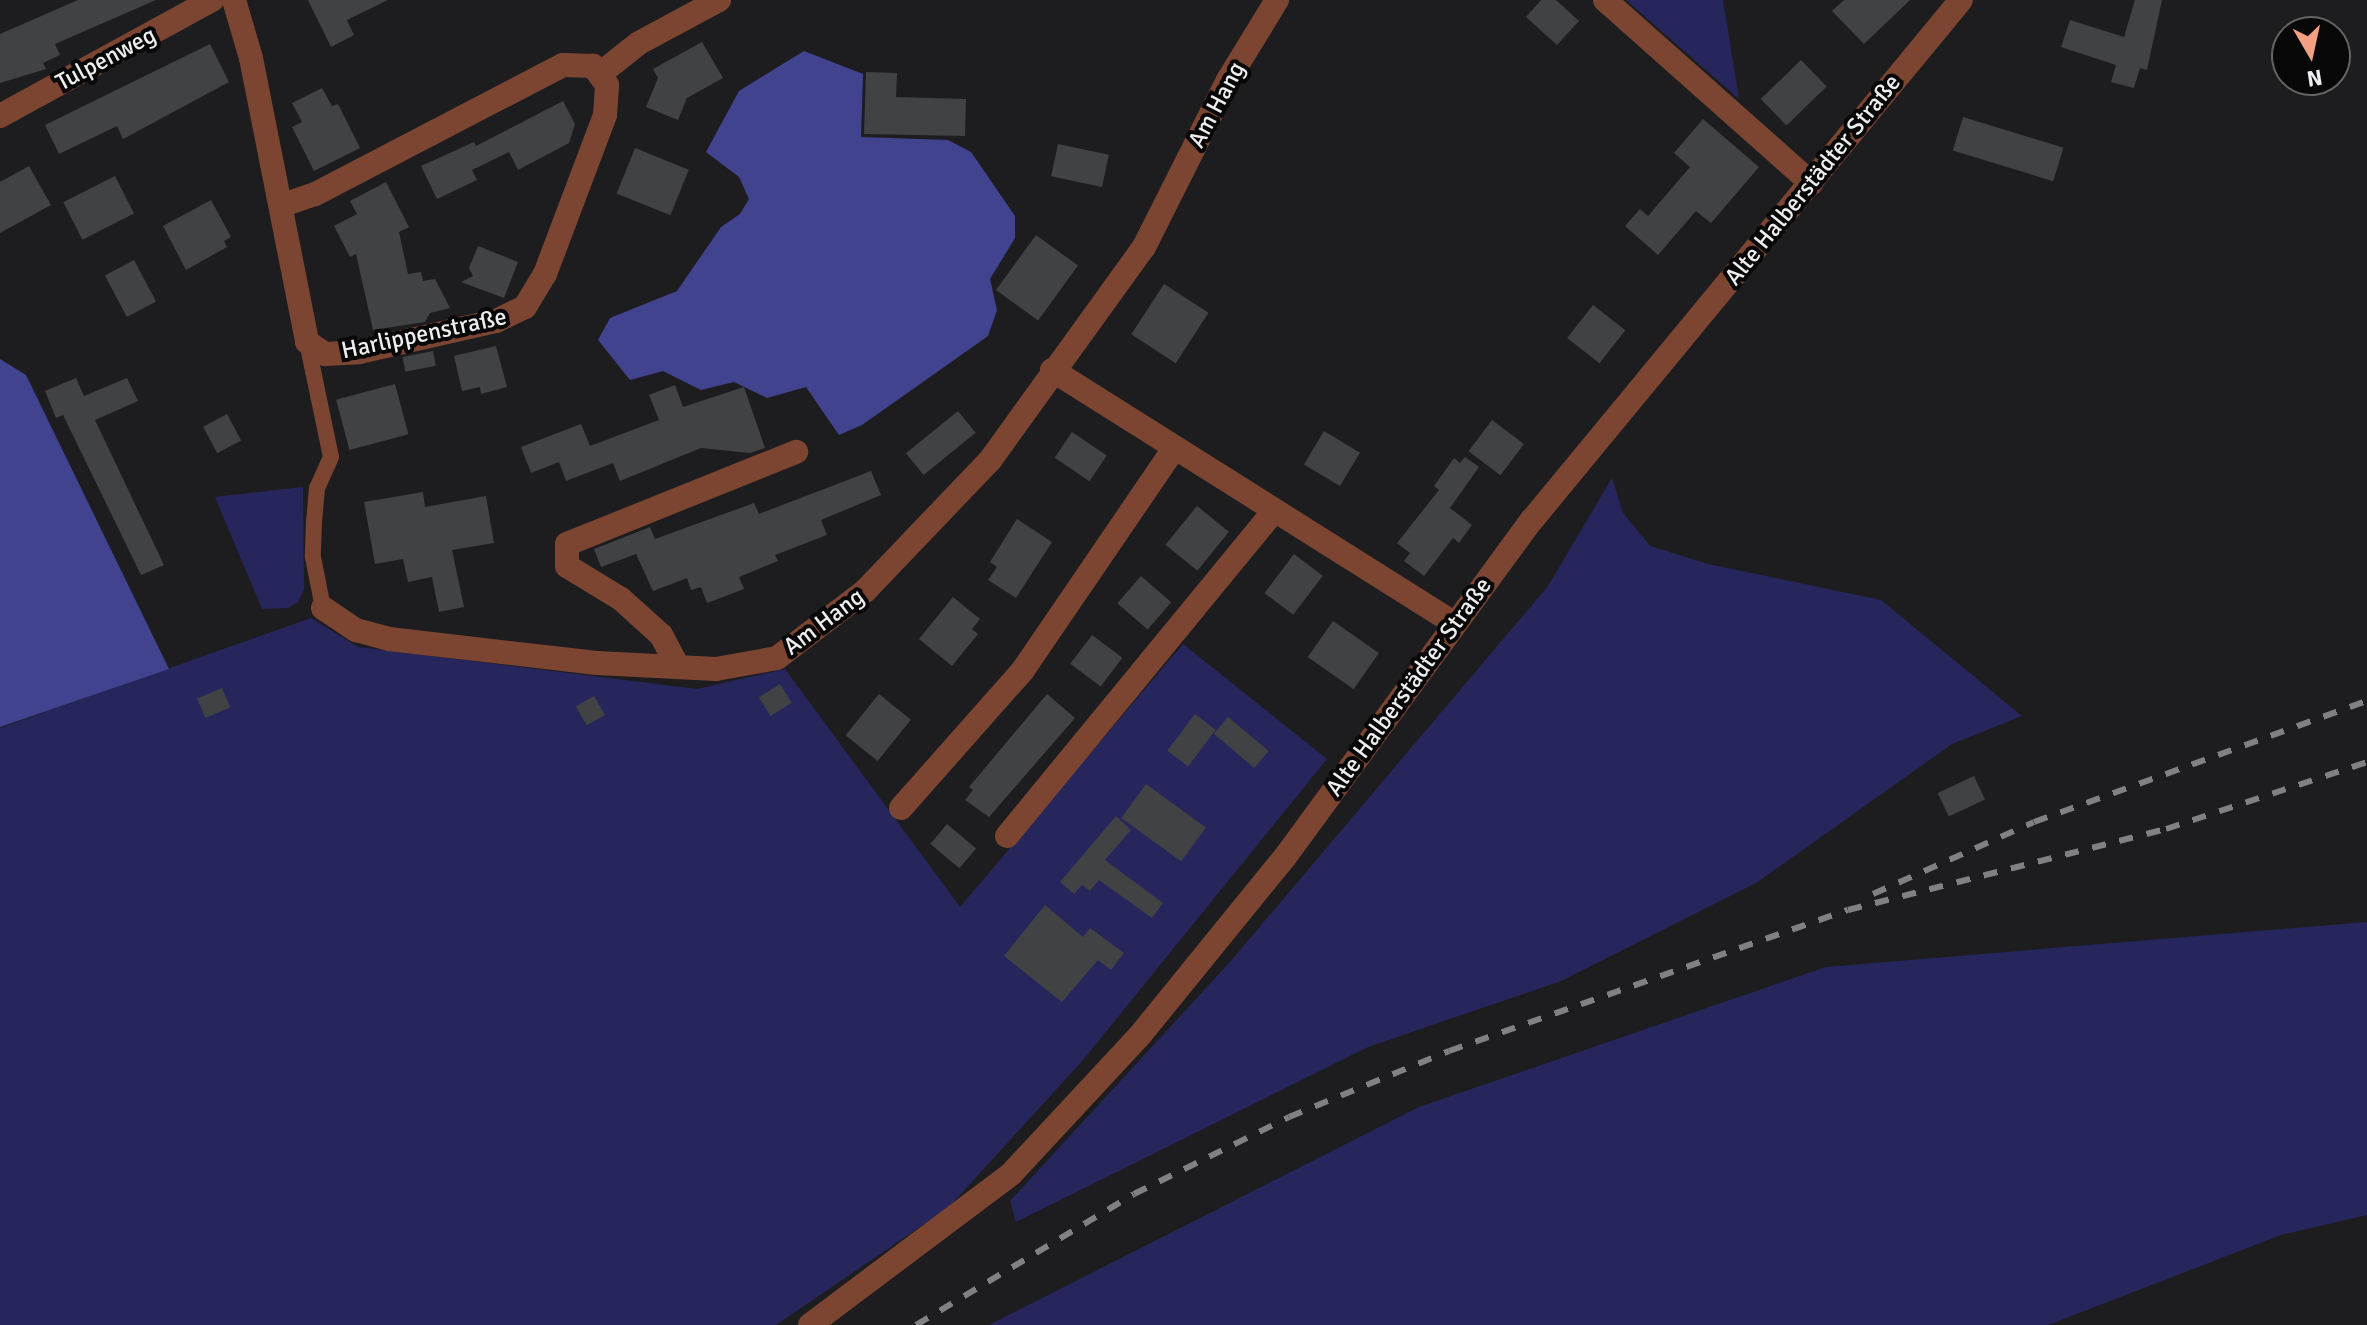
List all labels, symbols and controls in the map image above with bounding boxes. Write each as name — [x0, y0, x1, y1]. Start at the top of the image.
north arrow — [2271, 16, 2351, 96]
street label: Tulpenweg — [51, 21, 161, 97]
street label: Am Hang — [1182, 57, 1252, 153]
text: N — [2305, 64, 2324, 93]
street label: Alte Halberstädter Straße — [1719, 69, 1907, 291]
street label: Harlippenstraße — [339, 302, 509, 366]
street label: Alte Halberstädter Straße — [1320, 572, 1498, 802]
street label: Am Hang — [778, 582, 870, 662]

